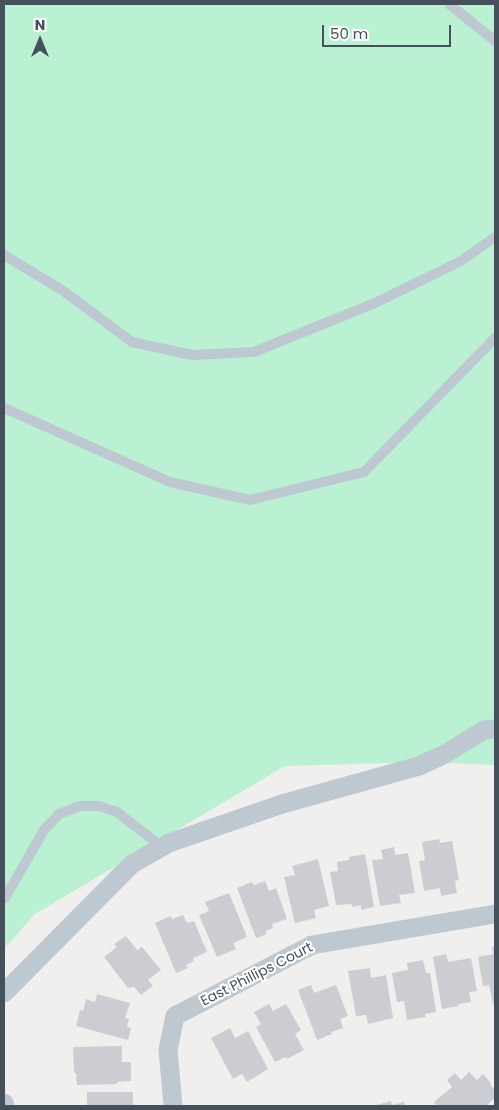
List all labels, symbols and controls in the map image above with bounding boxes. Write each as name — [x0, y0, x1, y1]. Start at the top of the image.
north arrow — [15, 15, 65, 65]
text: N — [35, 15, 45, 35]
scale bar — [324, 15, 453, 47]
text: 50 m — [330, 23, 368, 44]
street label: East Phillips Court — [198, 940, 316, 1010]

